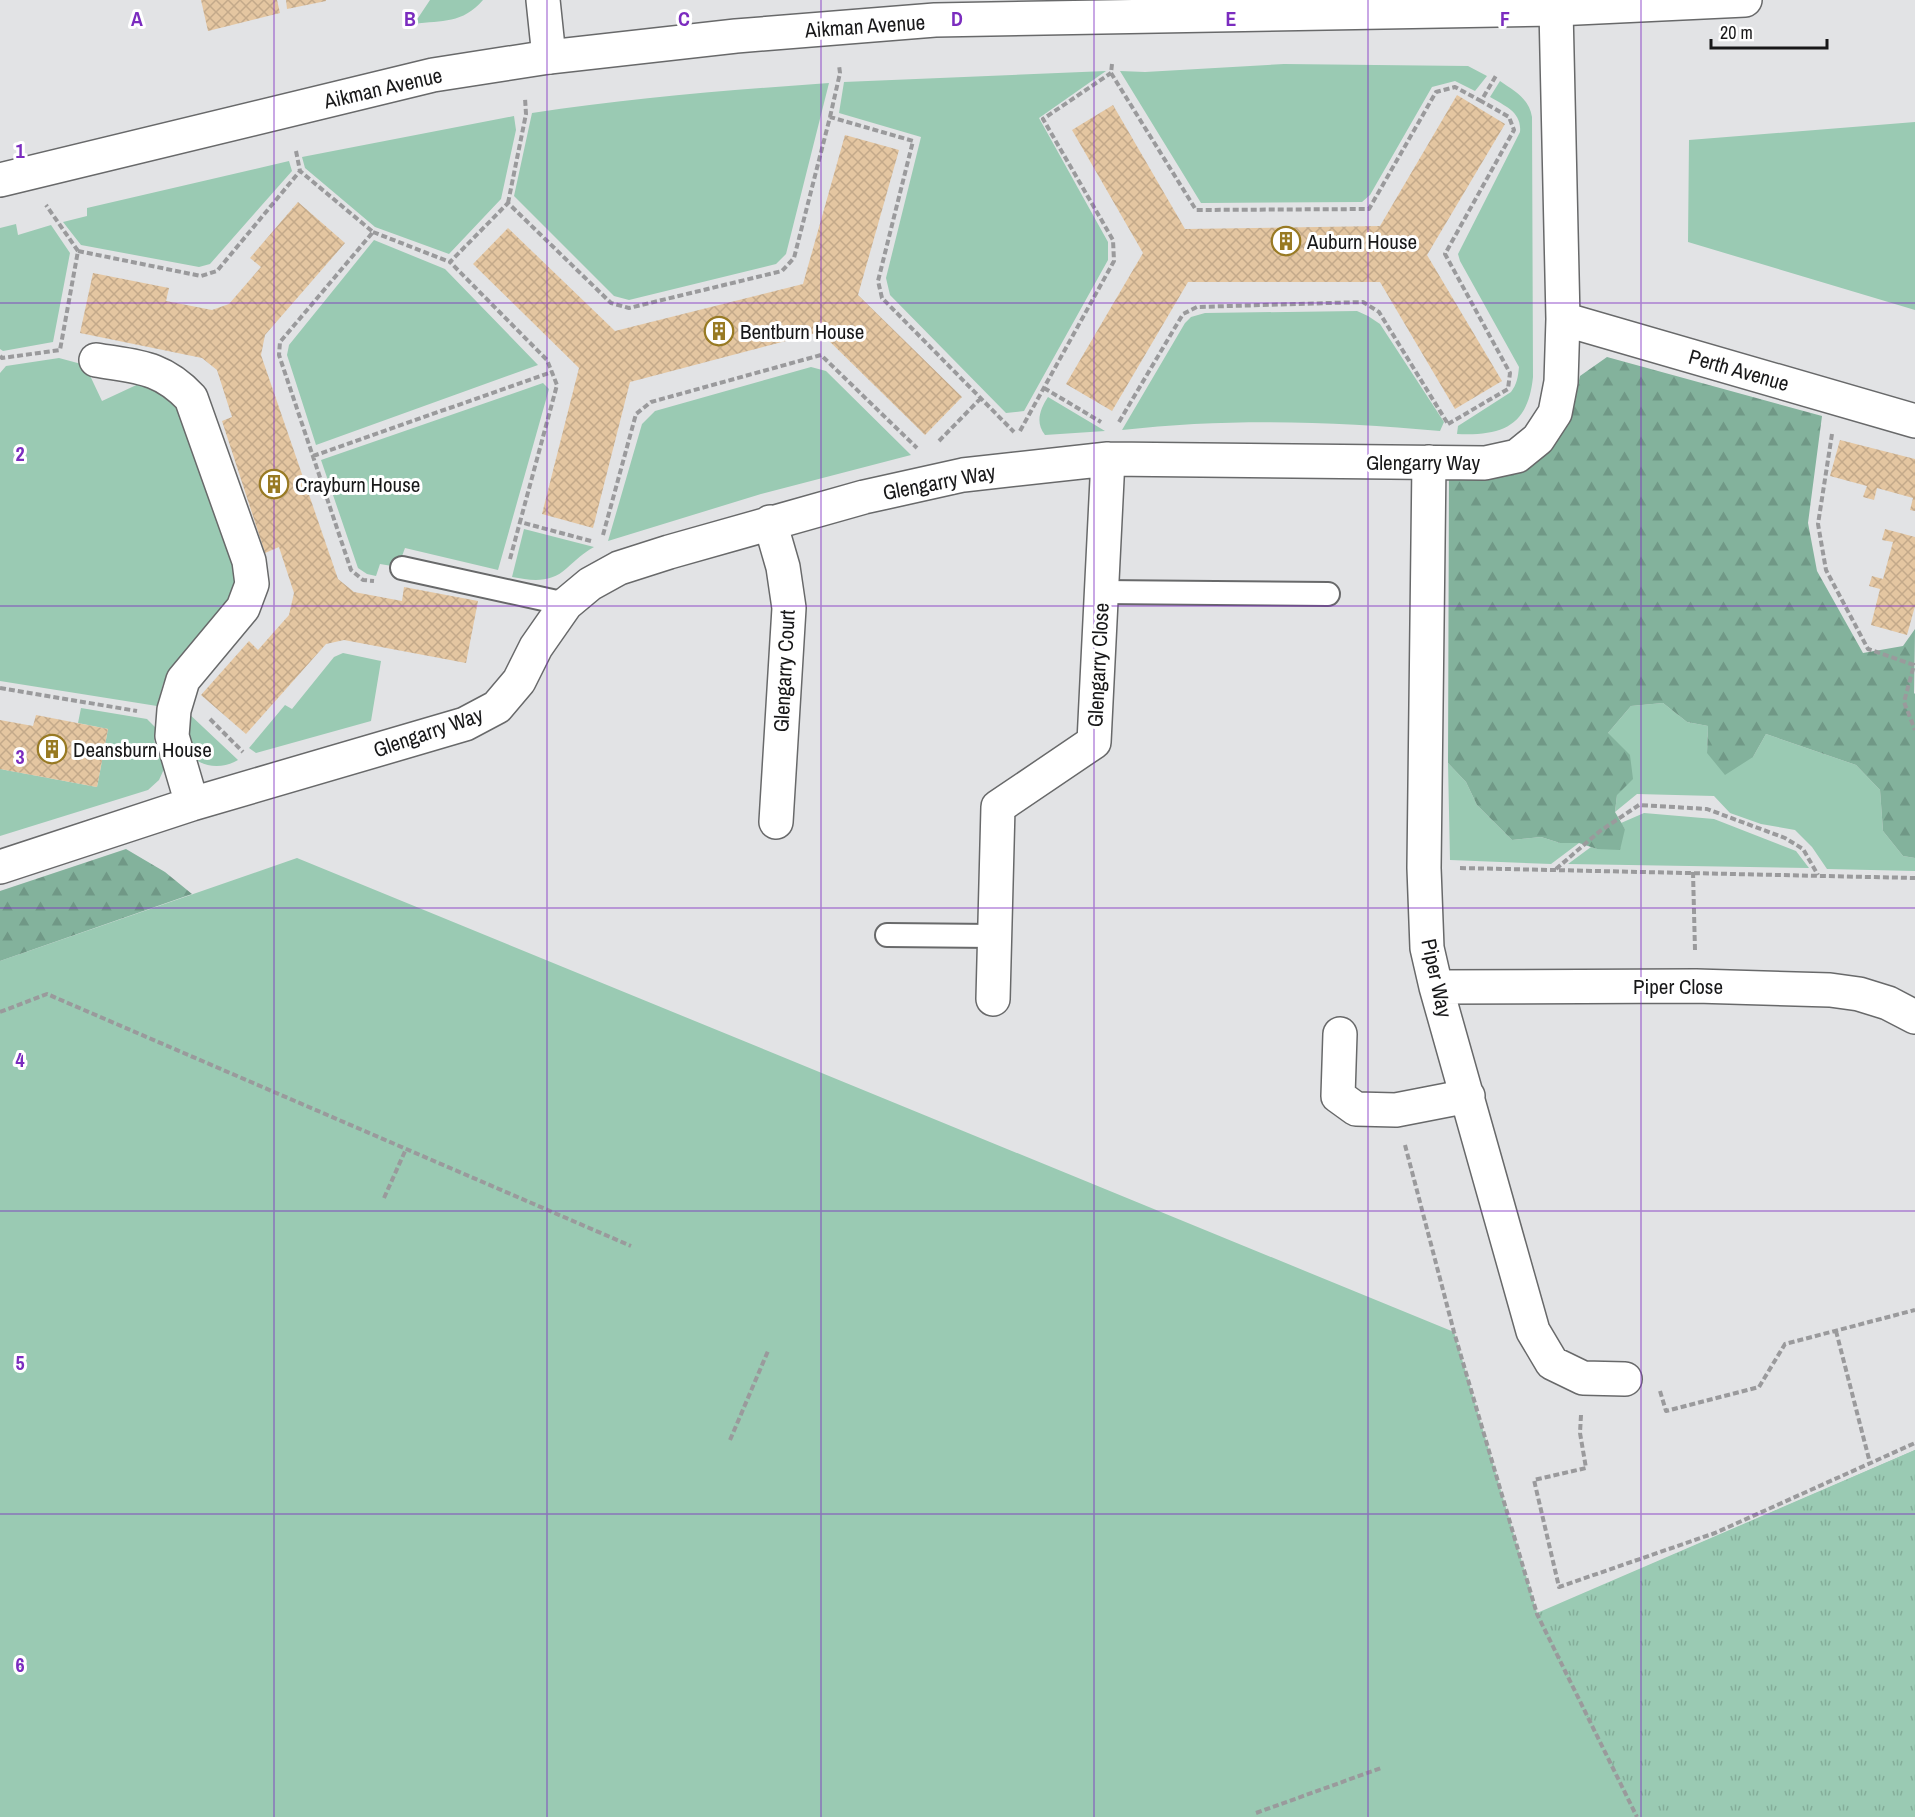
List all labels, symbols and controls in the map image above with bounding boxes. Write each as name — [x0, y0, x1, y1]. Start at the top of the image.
text: A — [131, 5, 143, 32]
text: B — [404, 5, 416, 32]
text: C — [678, 5, 690, 32]
text: D — [951, 5, 963, 32]
text: E — [1226, 5, 1237, 32]
text: F — [1500, 5, 1510, 32]
street label: Aikman Avenue — [803, 7, 926, 45]
scale bar — [1711, 12, 1826, 50]
text: 20 m — [1720, 20, 1753, 45]
street label: Aikman Avenue — [320, 60, 445, 116]
text: 1 — [15, 137, 25, 164]
building icon: Auburn House — [1270, 225, 1302, 257]
place label: Auburn House — [1306, 227, 1417, 256]
building icon: Bentburn House — [703, 315, 735, 347]
place label: Bentburn House — [740, 317, 864, 346]
street label: Perth Avenue — [1685, 342, 1793, 398]
text: 2 — [15, 440, 25, 467]
street label: Glengarry Way — [1366, 448, 1480, 477]
street label: Glengarry Way — [880, 457, 998, 507]
building icon: Crayburn House — [258, 468, 290, 500]
place label: Crayburn House — [295, 470, 420, 499]
street label: Glengarry Close — [1080, 602, 1116, 728]
street label: Glengarry Court — [766, 609, 802, 733]
street label: Glengarry Way — [369, 700, 487, 764]
building icon: Deansburn House — [36, 733, 68, 765]
place label: Deansburn House — [73, 735, 212, 764]
text: 3 — [15, 743, 25, 770]
street label: Piper Way — [1415, 936, 1460, 1020]
street label: Piper Close — [1633, 972, 1723, 1001]
text: 4 — [15, 1046, 25, 1073]
text: 5 — [15, 1349, 25, 1376]
text: 6 — [15, 1651, 25, 1678]

